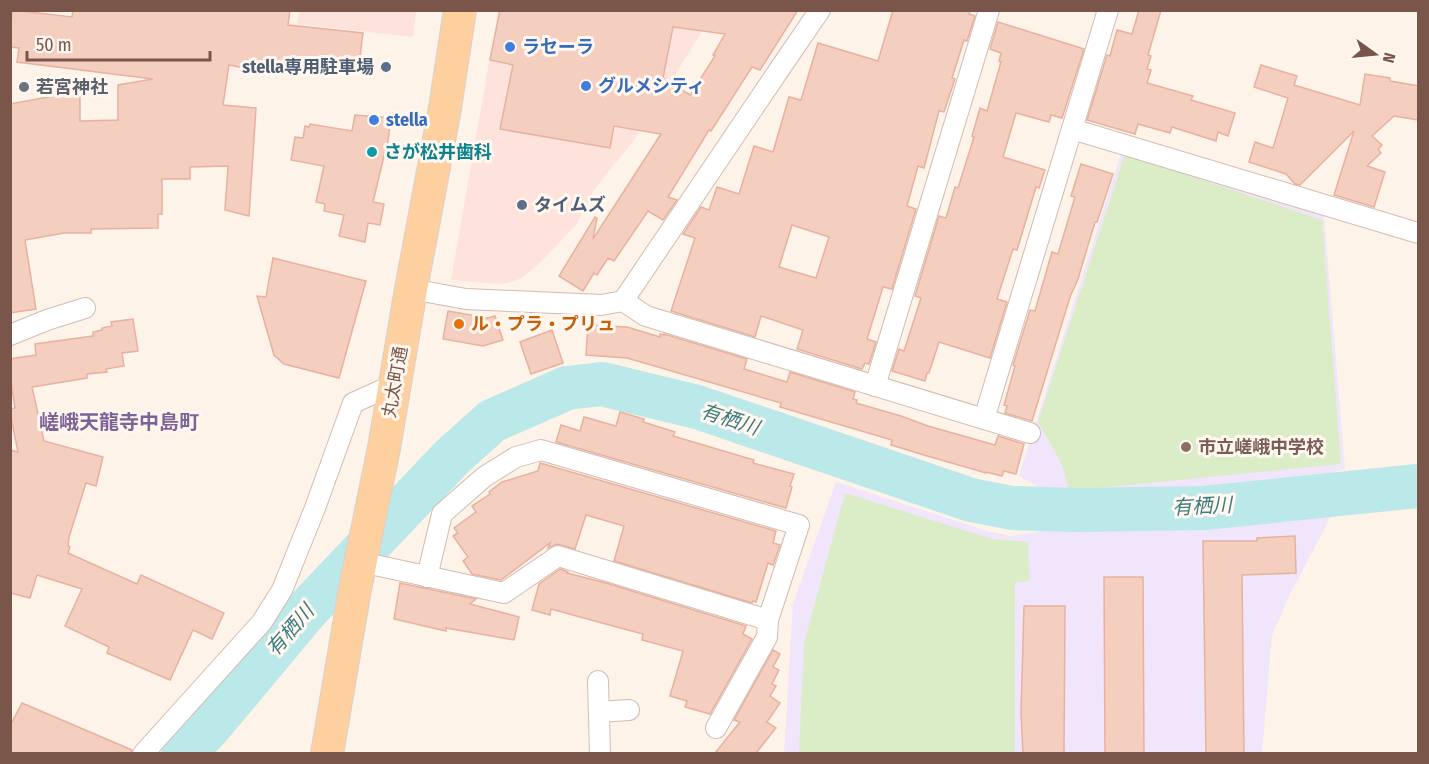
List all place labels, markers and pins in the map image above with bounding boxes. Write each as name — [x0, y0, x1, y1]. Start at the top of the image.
place label: ラセーラ — [522, 36, 594, 58]
marker: ラセーラ — [503, 40, 517, 54]
place label: stella専用駐車場 — [242, 56, 374, 78]
marker: stella専用駐車場 — [379, 60, 393, 74]
place label: グルメシティ — [598, 75, 705, 97]
place label: 若宮神社 — [36, 76, 108, 98]
marker: グルメシティ — [579, 79, 593, 93]
marker: 若宮神社 — [17, 80, 31, 94]
place label: stella — [386, 109, 428, 131]
marker: stella — [367, 113, 381, 127]
place label: さが松井歯科 — [384, 141, 492, 163]
marker: さが松井歯科 — [365, 145, 379, 159]
place label: タイムズ — [534, 194, 606, 216]
marker: タイムズ — [515, 198, 529, 212]
place label: ル・プラ・プリュ — [471, 313, 615, 335]
marker: ル・プラ・プリュ — [452, 317, 466, 331]
place label: 市立嵯峨中学校 — [1198, 436, 1324, 458]
marker: 市立嵯峨中学校 — [1179, 440, 1193, 454]

